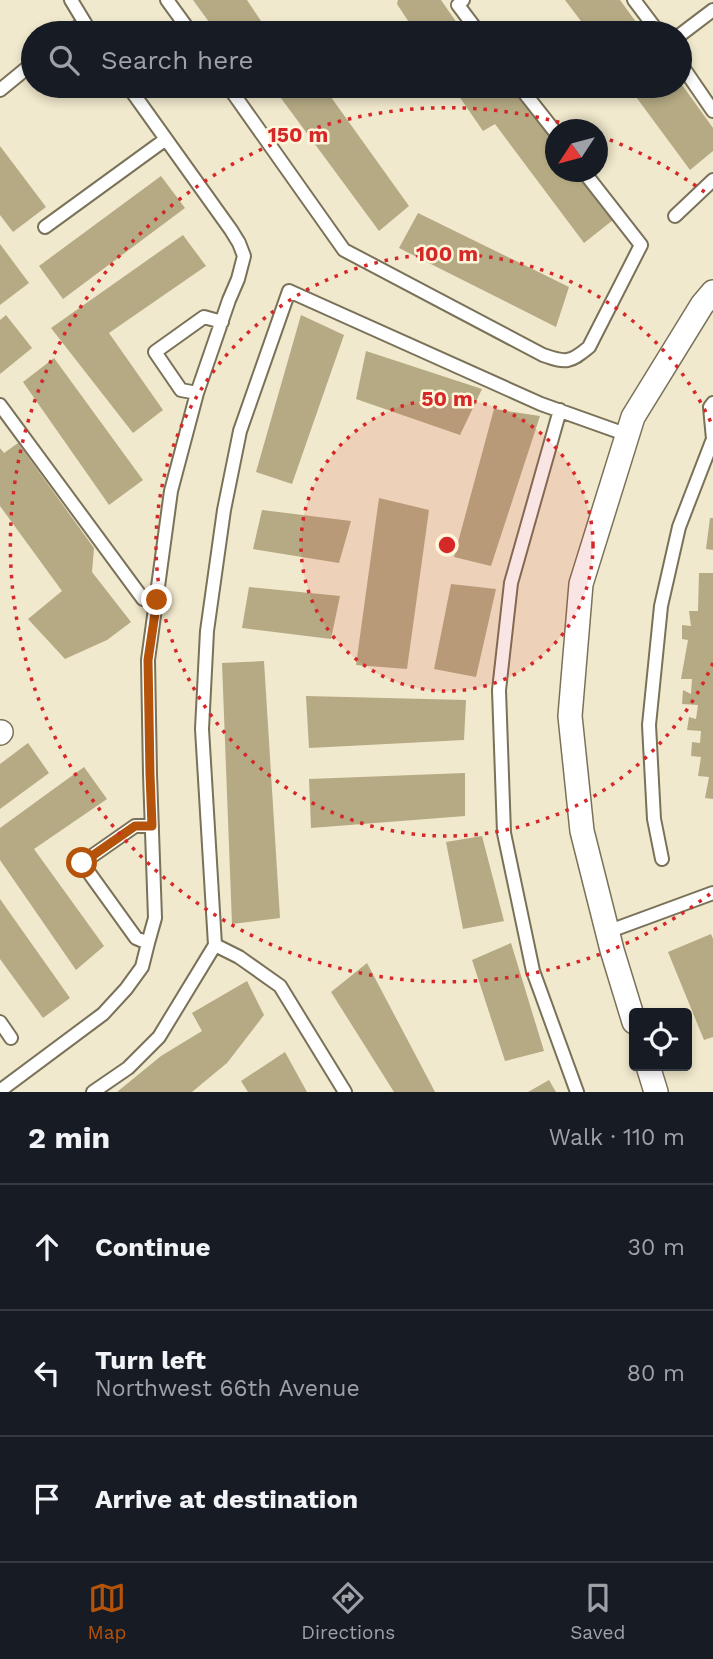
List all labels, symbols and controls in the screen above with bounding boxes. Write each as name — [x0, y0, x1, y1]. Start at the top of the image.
search box — [21, 21, 692, 98]
icon: search — [45, 41, 83, 79]
text: Search here — [101, 45, 253, 75]
north arrow — [545, 119, 608, 182]
text: 150 m — [268, 122, 328, 147]
text: 100 m — [416, 241, 478, 266]
text: 50 m — [421, 386, 473, 411]
centre of rings — [435, 533, 459, 557]
route end — [141, 584, 172, 615]
route start — [66, 847, 97, 878]
map controls — [629, 1008, 692, 1071]
button: locate — [629, 1008, 692, 1071]
text: 2 min — [28, 1120, 110, 1155]
text: Walk · 110 m — [549, 1124, 685, 1151]
icon: ahead — [28, 1228, 66, 1266]
text: Continue — [95, 1232, 211, 1262]
text: 30 m — [628, 1234, 685, 1261]
text: Turn left — [95, 1345, 206, 1375]
icon: left — [28, 1354, 66, 1392]
text: 80 m — [627, 1360, 685, 1387]
text: Northwest 66th Avenue — [95, 1375, 360, 1402]
icon: arrive — [28, 1480, 66, 1518]
text: Arrive at destination — [95, 1484, 358, 1514]
tab: Map — [88, 1579, 126, 1644]
tab: Directions — [301, 1579, 395, 1644]
tab: Saved — [570, 1579, 625, 1644]

